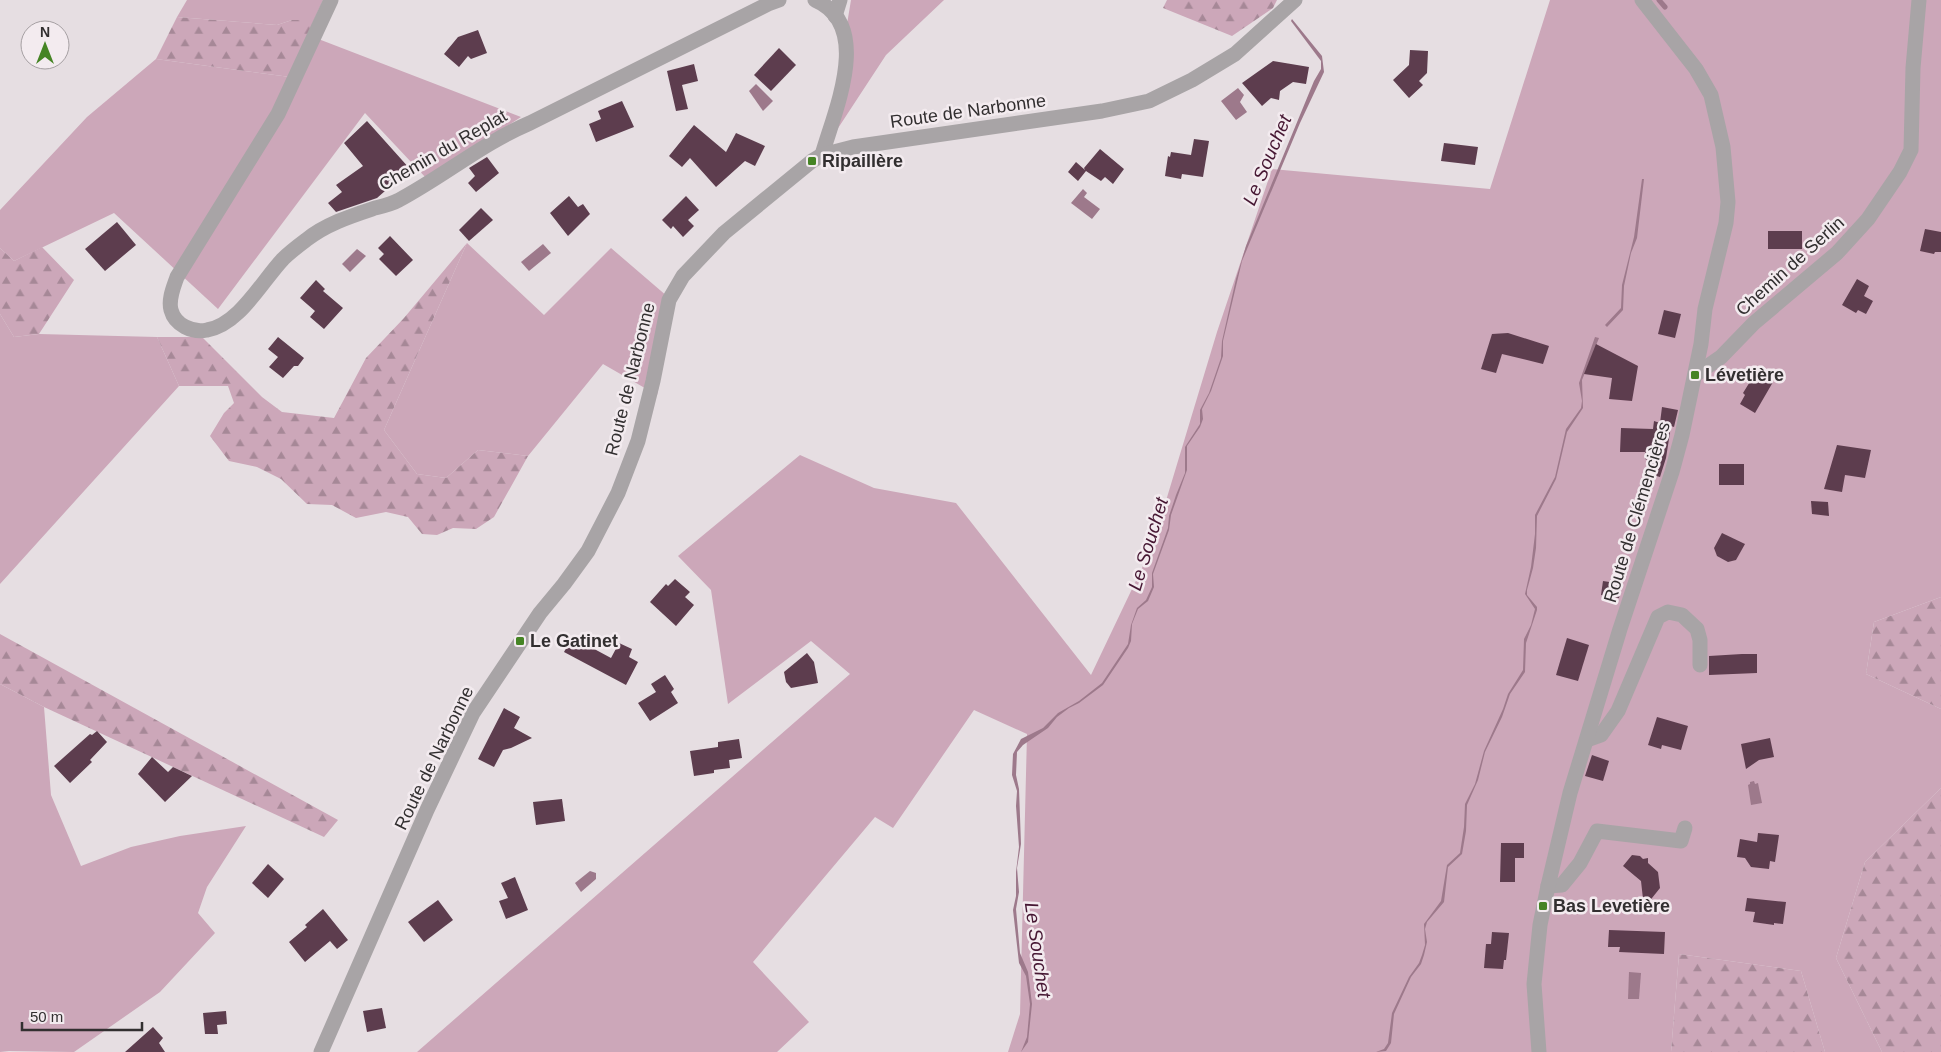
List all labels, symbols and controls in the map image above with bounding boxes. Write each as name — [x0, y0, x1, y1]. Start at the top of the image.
north arrow — [20, 20, 70, 70]
text: N — [40, 24, 50, 40]
street label: Route de Narbonne — [889, 90, 1047, 132]
street label: Chemin du Replat — [376, 105, 510, 195]
water label: Le Souchet — [1239, 111, 1296, 208]
place label: Ripaillère — [822, 151, 903, 171]
marker: Ripaillère — [806, 155, 818, 167]
street label: Chemin de Serlin — [1732, 212, 1848, 320]
street label: Route de Narbonne — [601, 300, 659, 458]
place label: Lévetière — [1705, 365, 1784, 385]
marker: Lévetière — [1689, 369, 1701, 381]
street label: Route de Clémencières — [1600, 419, 1674, 605]
water label: Le Souchet — [1124, 494, 1172, 593]
place label: Le Gatinet — [530, 631, 618, 651]
marker: Le Gatinet — [514, 635, 526, 647]
street label: Route de Narbonne — [391, 683, 477, 833]
place label: Bas Levetière — [1553, 896, 1670, 916]
marker: Bas Levetière — [1537, 900, 1549, 912]
water label: Le Souchet — [1021, 901, 1055, 1000]
scale bar — [22, 1000, 142, 1032]
text: 50 m — [30, 1008, 63, 1025]

